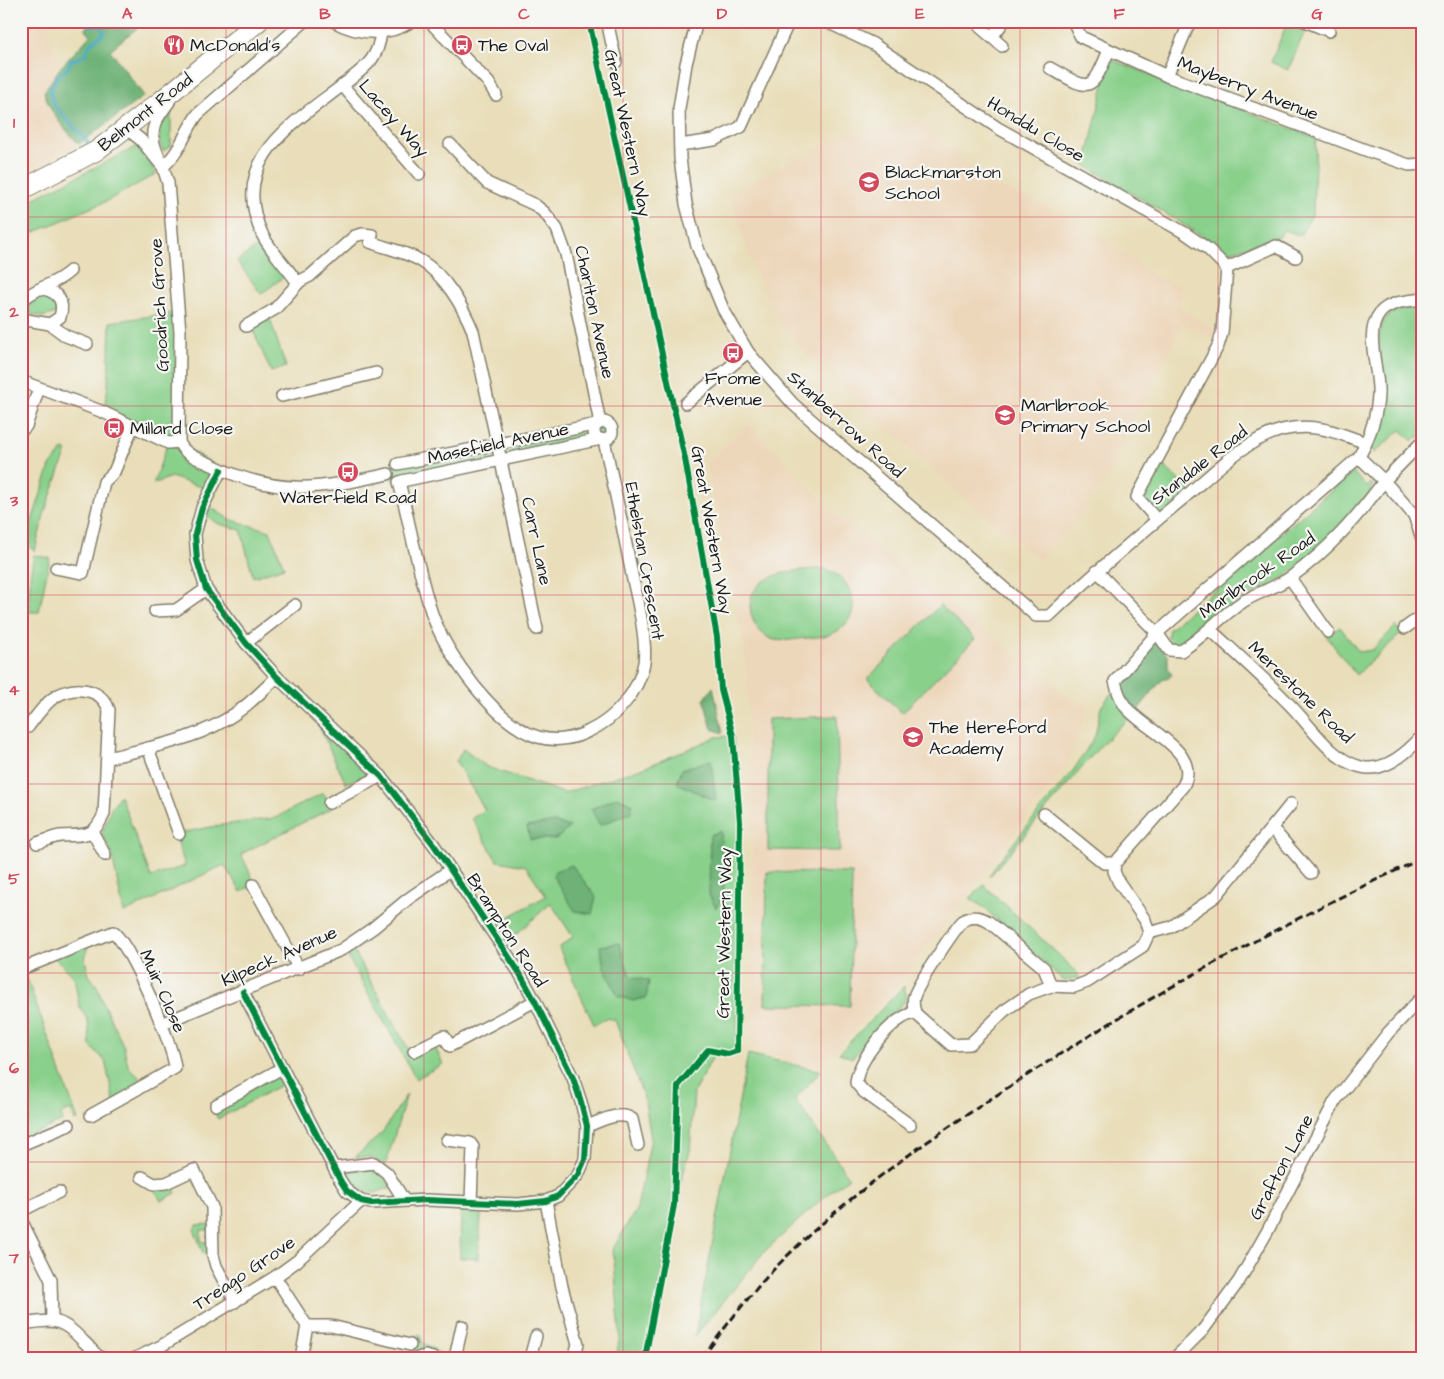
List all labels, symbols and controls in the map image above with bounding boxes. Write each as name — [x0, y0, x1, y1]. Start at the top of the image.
text: A — [122, 3, 133, 25]
text: B — [319, 3, 331, 25]
text: C — [518, 3, 530, 25]
text: D — [717, 3, 728, 25]
text: E — [915, 3, 925, 25]
text: F — [1113, 3, 1125, 25]
text: G — [1311, 3, 1323, 25]
restaurant icon: McDonald's — [162, 33, 186, 57]
place label: McDonald's — [190, 33, 280, 58]
bus stop icon: The Oval — [450, 33, 474, 57]
place label: The Oval — [478, 33, 549, 58]
street label: Great Western Way — [597, 47, 657, 219]
street label: Mayberry Avenue — [1173, 50, 1322, 128]
street label: Belmont Road — [93, 67, 198, 157]
street label: Lacey Way — [352, 74, 435, 163]
street label: Honddu Close — [982, 91, 1089, 168]
text: 1 — [13, 112, 16, 134]
place label: Blackmarston School — [885, 160, 1001, 206]
school or university icon: Blackmarston School — [857, 170, 881, 194]
street label: Goodrich Grove — [144, 237, 175, 372]
street label: Charlton Avenue — [568, 243, 621, 381]
text: 2 — [8, 301, 19, 323]
bus stop icon: Frome Avenue — [721, 341, 745, 365]
street label: Stanberrow Road — [782, 365, 910, 484]
place label: Frome Avenue — [704, 366, 763, 412]
place label: Marlbrook Primary School — [1021, 393, 1150, 440]
school or university icon: Marlbrook Primary School — [993, 403, 1017, 427]
bus stop icon: Millard Close — [102, 416, 126, 440]
place label: Millard Close — [130, 416, 234, 441]
street label: Masefield Avenue — [425, 416, 571, 471]
street label: Standale Road — [1146, 420, 1253, 511]
street label: Great Western Way — [683, 444, 739, 617]
bus stop icon: Waterfield Road — [336, 460, 360, 484]
street label: Ethelstan Crescent — [618, 480, 671, 643]
place label: Waterfield Road — [280, 485, 416, 510]
text: 3 — [9, 490, 19, 512]
street label: Carr Lane — [515, 495, 558, 588]
street label: Marlbrook Road — [1194, 526, 1320, 625]
street label: Merestone Road — [1242, 635, 1359, 749]
text: 4 — [9, 679, 20, 701]
place label: The Hereford Academy — [929, 715, 1046, 762]
school or university icon: The Hereford Academy — [901, 725, 925, 749]
street label: Great Western Way — [711, 847, 739, 1019]
text: 5 — [8, 868, 20, 890]
street label: Brampton Road — [460, 869, 553, 992]
street label: Kilpeck Avenue — [217, 920, 341, 993]
street label: Muir Close — [133, 946, 192, 1037]
text: 6 — [9, 1057, 19, 1079]
street label: Grafton Lane — [1243, 1110, 1320, 1224]
street label: Treago Grove — [188, 1230, 301, 1318]
text: 7 — [8, 1247, 19, 1269]

